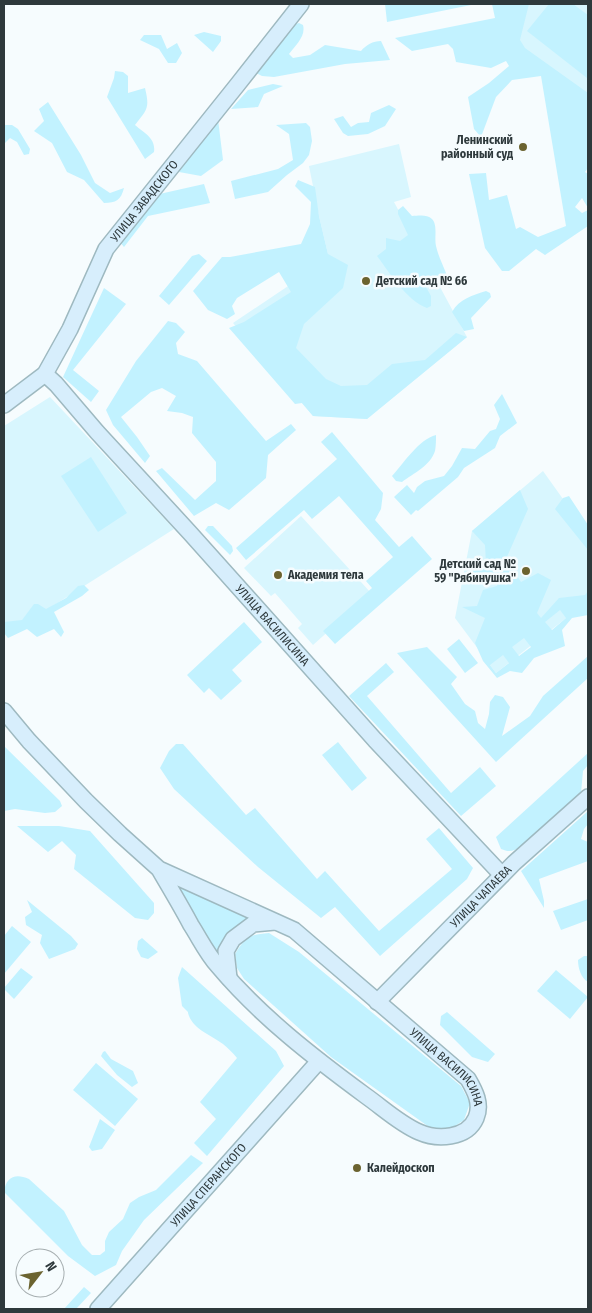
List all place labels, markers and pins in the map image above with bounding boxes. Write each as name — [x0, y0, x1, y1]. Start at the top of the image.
place label: Ленинский районный суд — [441, 133, 513, 161]
marker: Ленинский районный суд — [517, 141, 529, 153]
place label: Детский сад № 66 — [375, 274, 467, 288]
marker: Детский сад № 66 — [360, 275, 372, 287]
place label: Детский сад № 59 "Рябинушка" — [434, 557, 516, 585]
marker: Детский сад № 59 "Рябинушка" — [520, 565, 532, 577]
place label: Академия тела — [287, 568, 364, 582]
marker: Академия тела — [272, 569, 284, 581]
place label: Калейдоскоп — [367, 1161, 435, 1175]
marker: Калейдоскоп — [351, 1162, 363, 1174]

